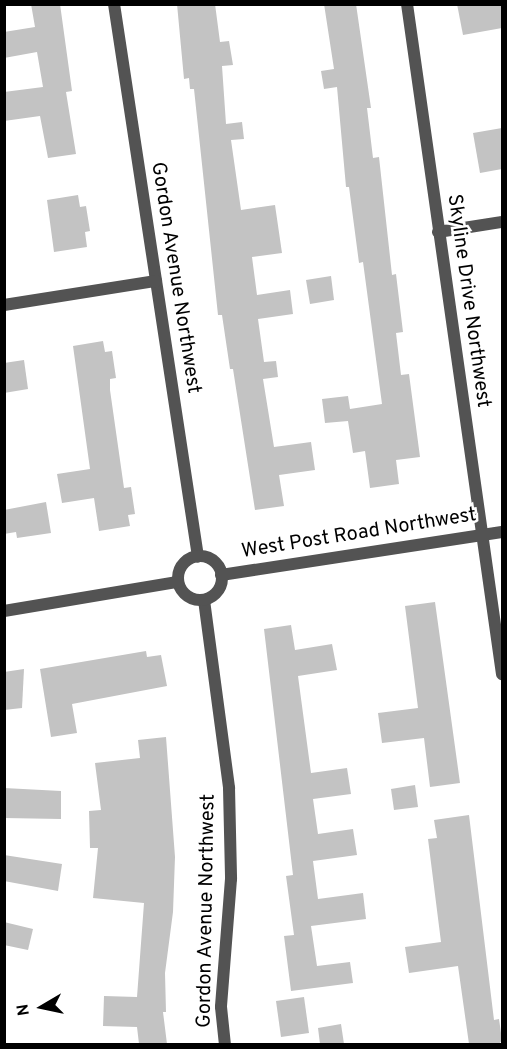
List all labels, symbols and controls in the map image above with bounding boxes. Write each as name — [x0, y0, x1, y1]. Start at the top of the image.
street label: Gordon Avenue Northwest — [145, 160, 205, 396]
street label: Skyline Drive Northwest — [441, 193, 495, 409]
street label: West Post Road Northwest — [240, 504, 478, 564]
street label: Gordon Avenue Northwest — [193, 793, 221, 1029]
north arrow — [12, 977, 72, 1037]
text: N — [13, 1003, 35, 1017]

